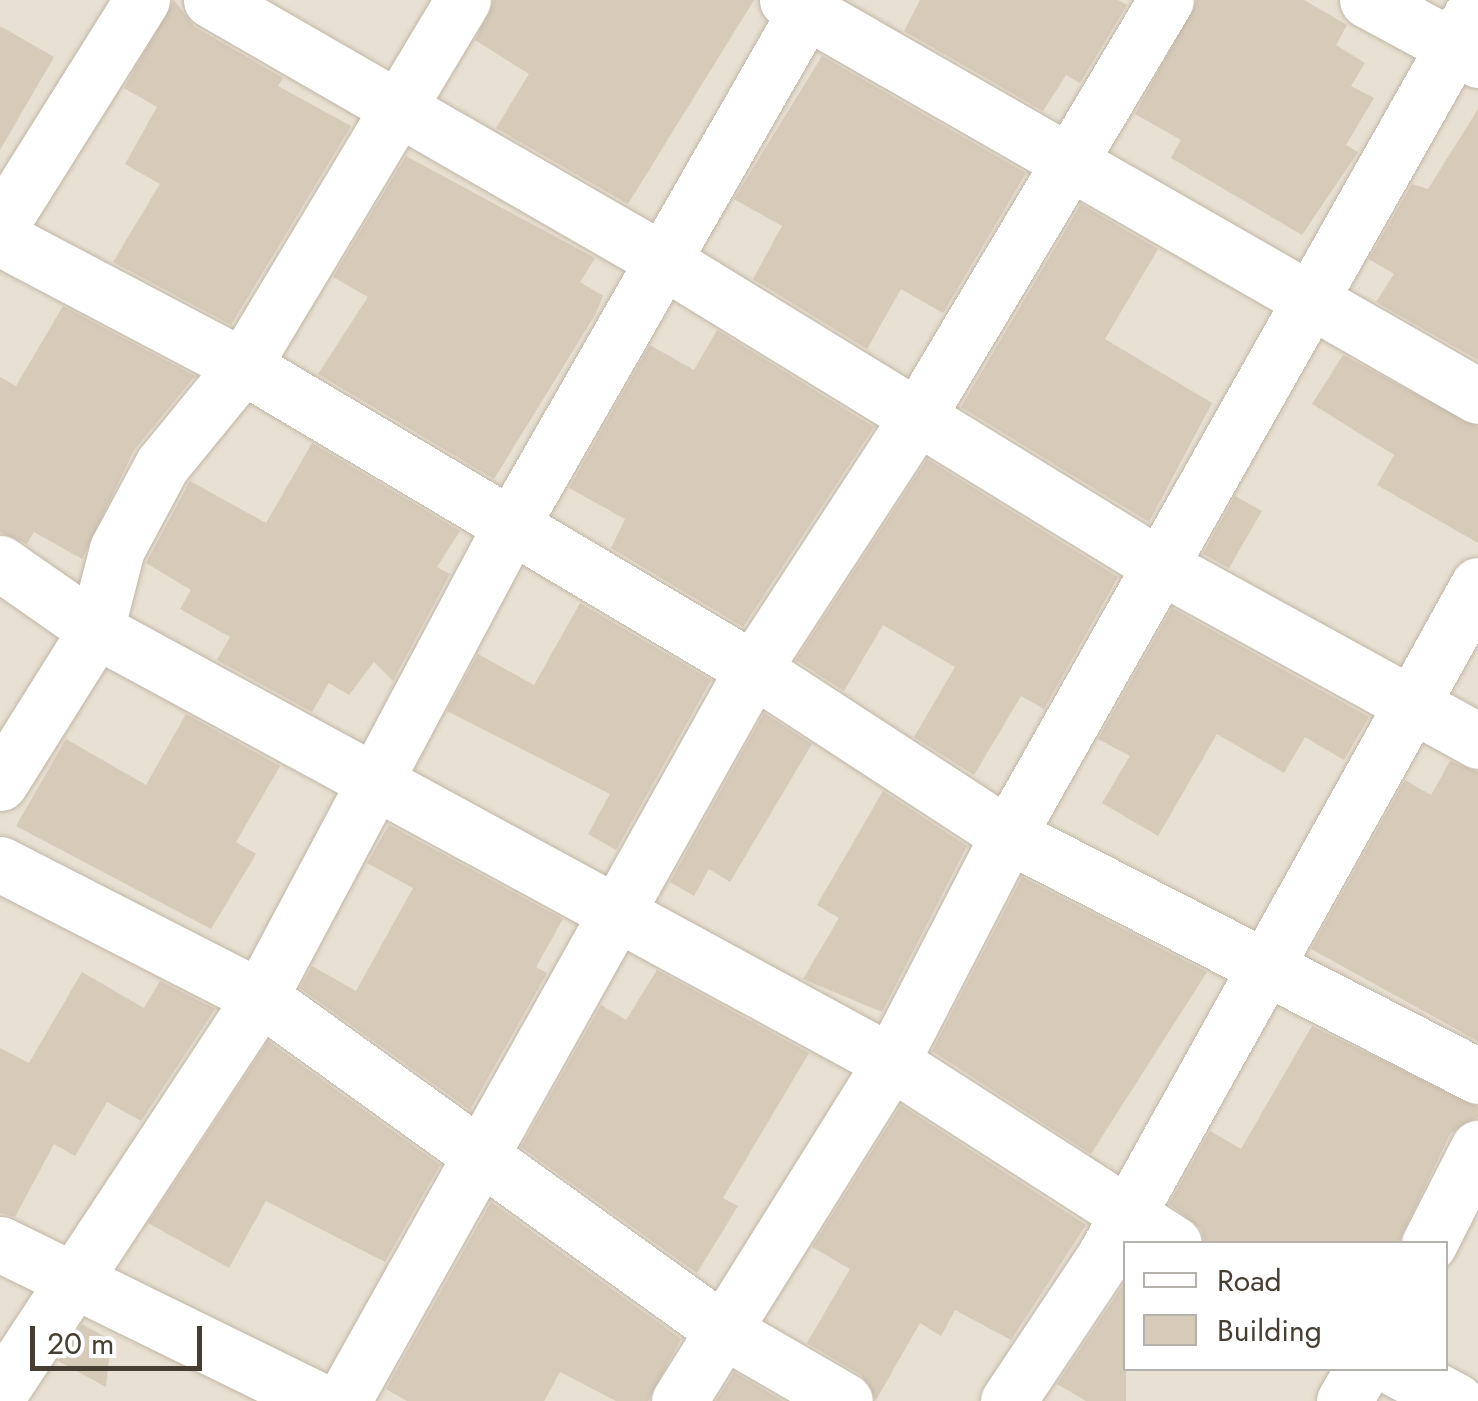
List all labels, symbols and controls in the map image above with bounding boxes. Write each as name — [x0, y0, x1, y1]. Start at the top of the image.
legend — [1123, 1241, 1448, 1371]
text: Road — [1217, 1259, 1282, 1302]
scale bar — [35, 1306, 208, 1368]
text: Building — [1217, 1309, 1322, 1352]
text: 20 m — [47, 1322, 114, 1365]

